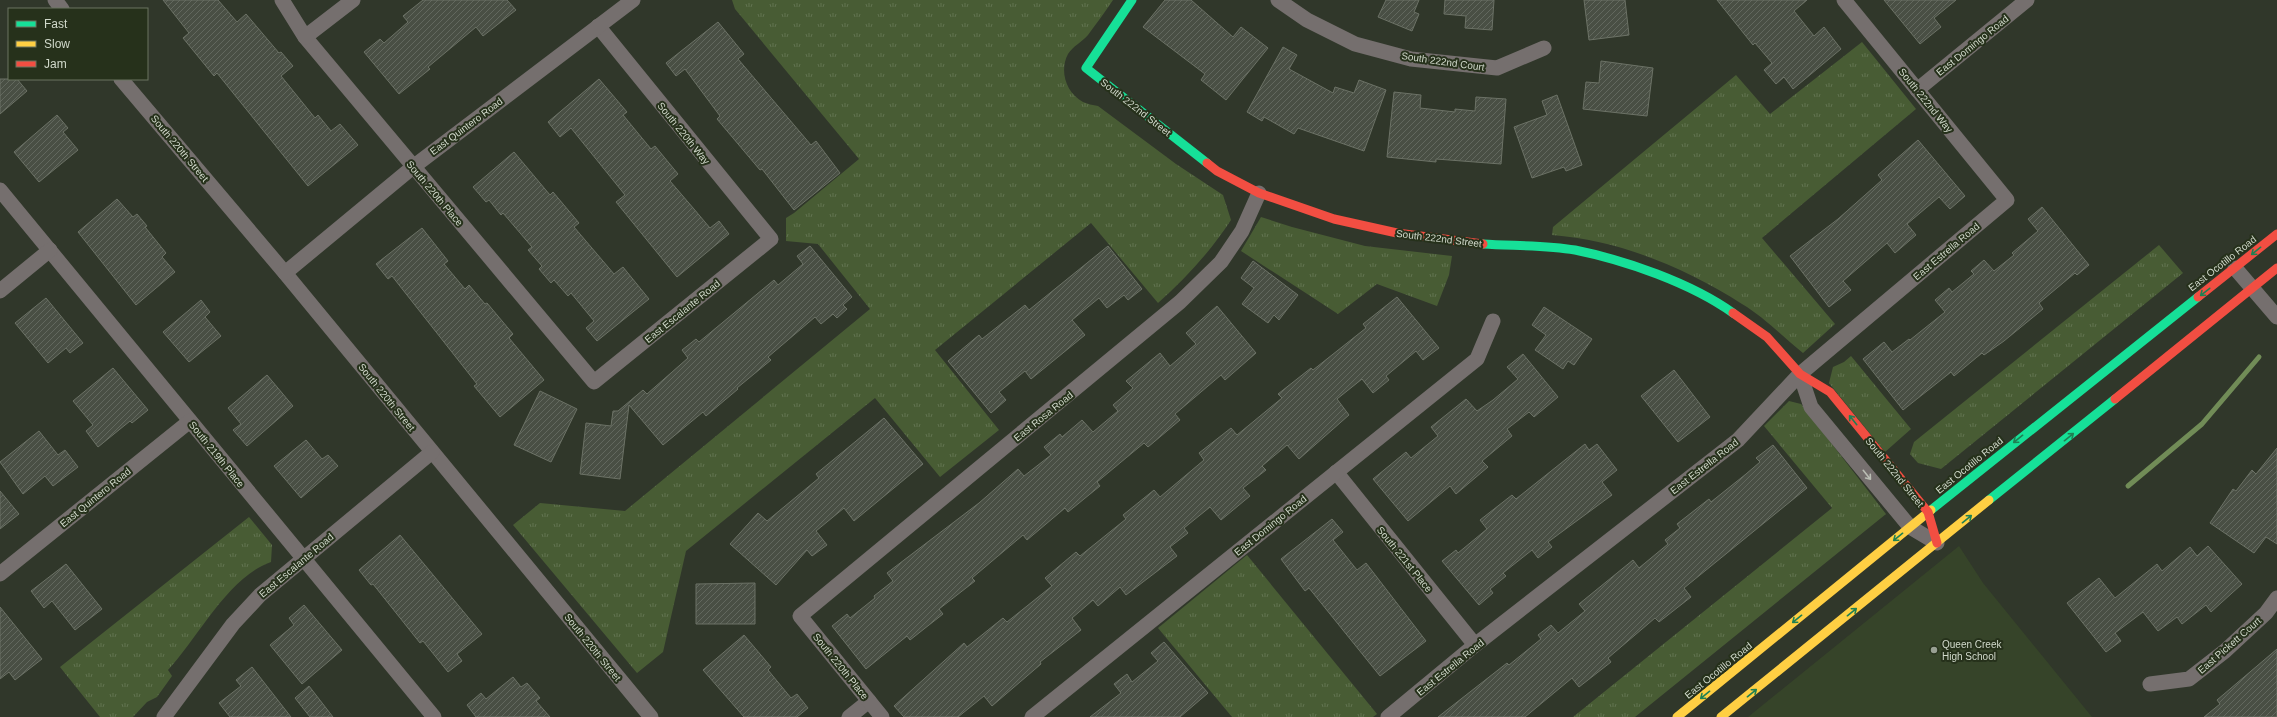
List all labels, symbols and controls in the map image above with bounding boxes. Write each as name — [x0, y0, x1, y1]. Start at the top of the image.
legend — [8, 8, 148, 80]
street label: East Domingo Road — [1934, 13, 2011, 78]
text: Fast — [44, 17, 68, 31]
text: Slow — [44, 37, 70, 51]
street label: South 222nd Court — [1401, 50, 1485, 73]
text: Jam — [44, 57, 67, 71]
street label: South 222nd Way — [1896, 66, 1955, 135]
street label: South 222nd Street — [1098, 77, 1173, 138]
street label: East Quintero Road — [428, 96, 505, 157]
street label: South 220th Way — [655, 100, 712, 166]
street label: South 220th Street — [149, 113, 211, 184]
street label: South 220th Place — [404, 158, 465, 228]
street label: East Estrella Road — [1911, 221, 1982, 282]
street label: South 222nd Street — [1395, 228, 1483, 249]
street label: East Ocotillo Road — [2186, 234, 2258, 293]
one-way arrow — [2251, 246, 2262, 255]
street label: East Escalante Road — [643, 278, 722, 345]
one-way arrow — [2199, 287, 2210, 296]
street label: South 220th Street — [356, 361, 417, 433]
street label: East Rosa Road — [1012, 389, 1075, 444]
one-way arrow — [1849, 415, 1858, 426]
street label: South 219th Place — [187, 419, 247, 490]
one-way arrow — [2063, 433, 2074, 442]
street label: South 222nd Street — [1863, 435, 1926, 509]
street label: East Ocotillo Road — [1934, 435, 2005, 496]
one-way arrow — [2013, 435, 2024, 444]
street label: East Estrella Road — [1668, 437, 1740, 496]
street label: East Quintero Road — [58, 465, 133, 529]
one-way arrow — [1863, 470, 1872, 481]
street label: East Domingo Road — [1232, 493, 1309, 558]
one-way arrow — [1962, 514, 1973, 523]
street label: South 221st Place — [1375, 524, 1435, 595]
street label: East Escalante Road — [257, 531, 336, 600]
one-way arrow — [1893, 532, 1903, 541]
one-way arrow — [1847, 608, 1858, 616]
street label: South 220th Street — [562, 611, 623, 683]
one-way arrow — [1792, 614, 1803, 623]
street label: East Pickett Court — [2196, 615, 2263, 676]
street label: South 220th Place — [811, 631, 871, 702]
street label: East Estrella Road — [1415, 637, 1486, 698]
place label: Queen Creek High School — [1942, 639, 2002, 662]
street label: East Ocotillo Road — [1683, 640, 1754, 701]
marker: Queen Creek High School — [1929, 645, 1939, 655]
one-way arrow — [1746, 688, 1757, 697]
one-way arrow — [1699, 690, 1710, 699]

